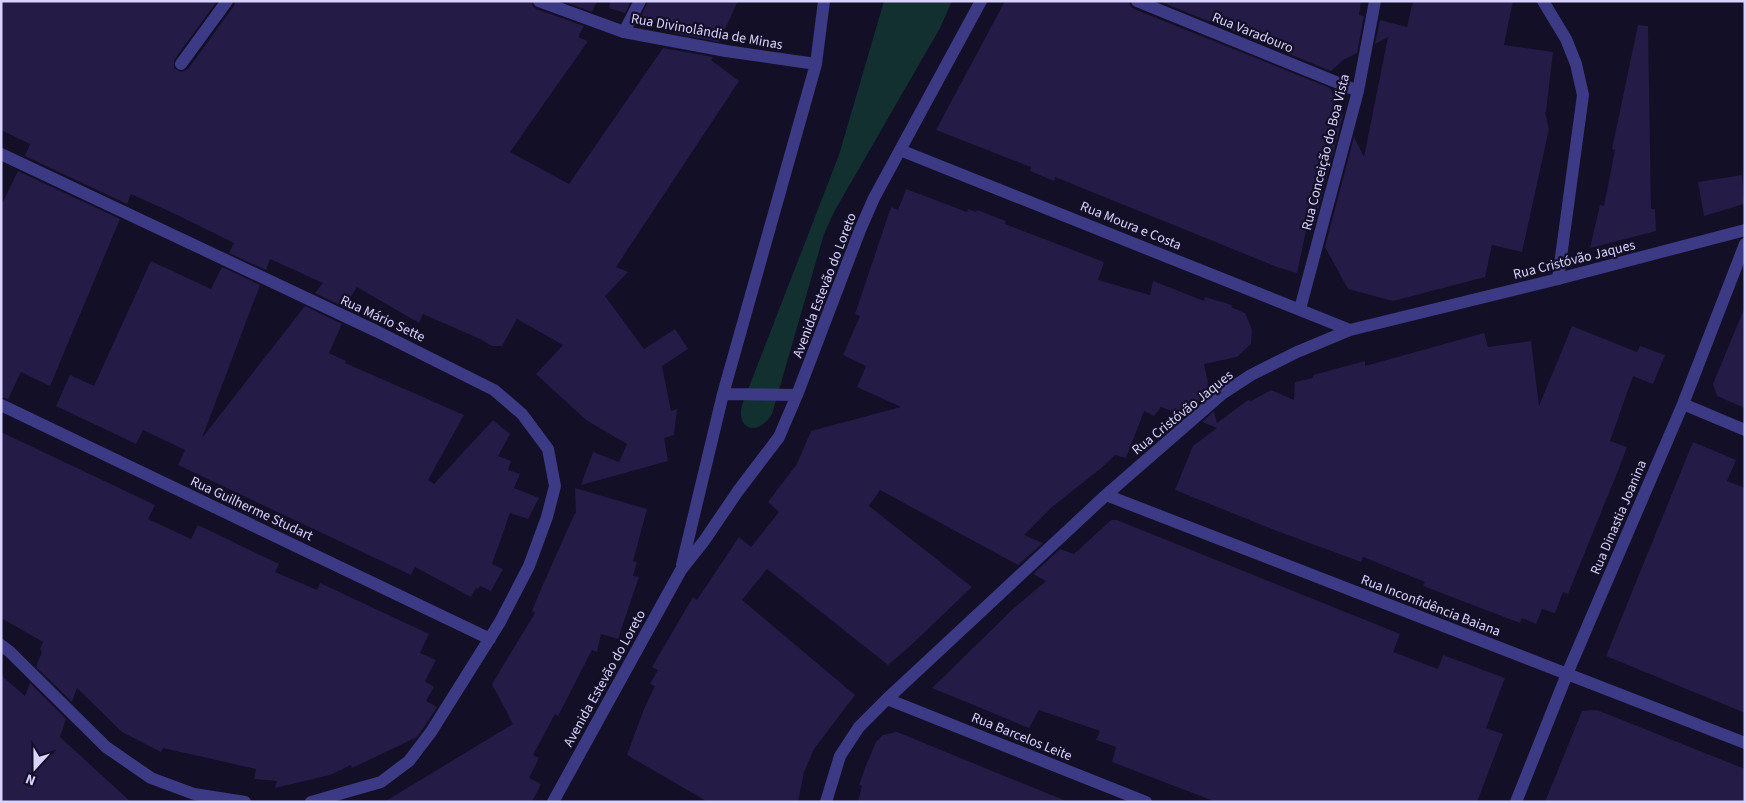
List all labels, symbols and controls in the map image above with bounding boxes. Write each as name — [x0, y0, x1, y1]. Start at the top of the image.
street label: Rua Varadouro — [1209, 7, 1296, 58]
street label: Rua Divinolândia de Minas — [629, 9, 784, 55]
street label: Rua Conceição do Boa Vista — [1297, 72, 1355, 232]
street label: Rua Moura e Costa — [1077, 197, 1184, 255]
street label: Avenida Estevão do Loreto — [788, 210, 862, 361]
street label: Rua Cristóvão Jaques — [1511, 235, 1637, 285]
street label: Rua Mário Sette — [337, 290, 428, 347]
street label: Rua Cristóvão Jaques — [1128, 366, 1238, 460]
street label: Rua Dinastia Joanina — [1586, 457, 1652, 578]
street label: Rua Guilherme Studart — [187, 472, 316, 546]
street label: Rua Inconfidência Baiana — [1358, 570, 1503, 642]
street label: Avenida Estevão do Loreto — [559, 606, 651, 751]
street label: Rua Barcelos Leite — [968, 708, 1075, 766]
north arrow — [10, 743, 60, 793]
text: N — [23, 768, 39, 790]

